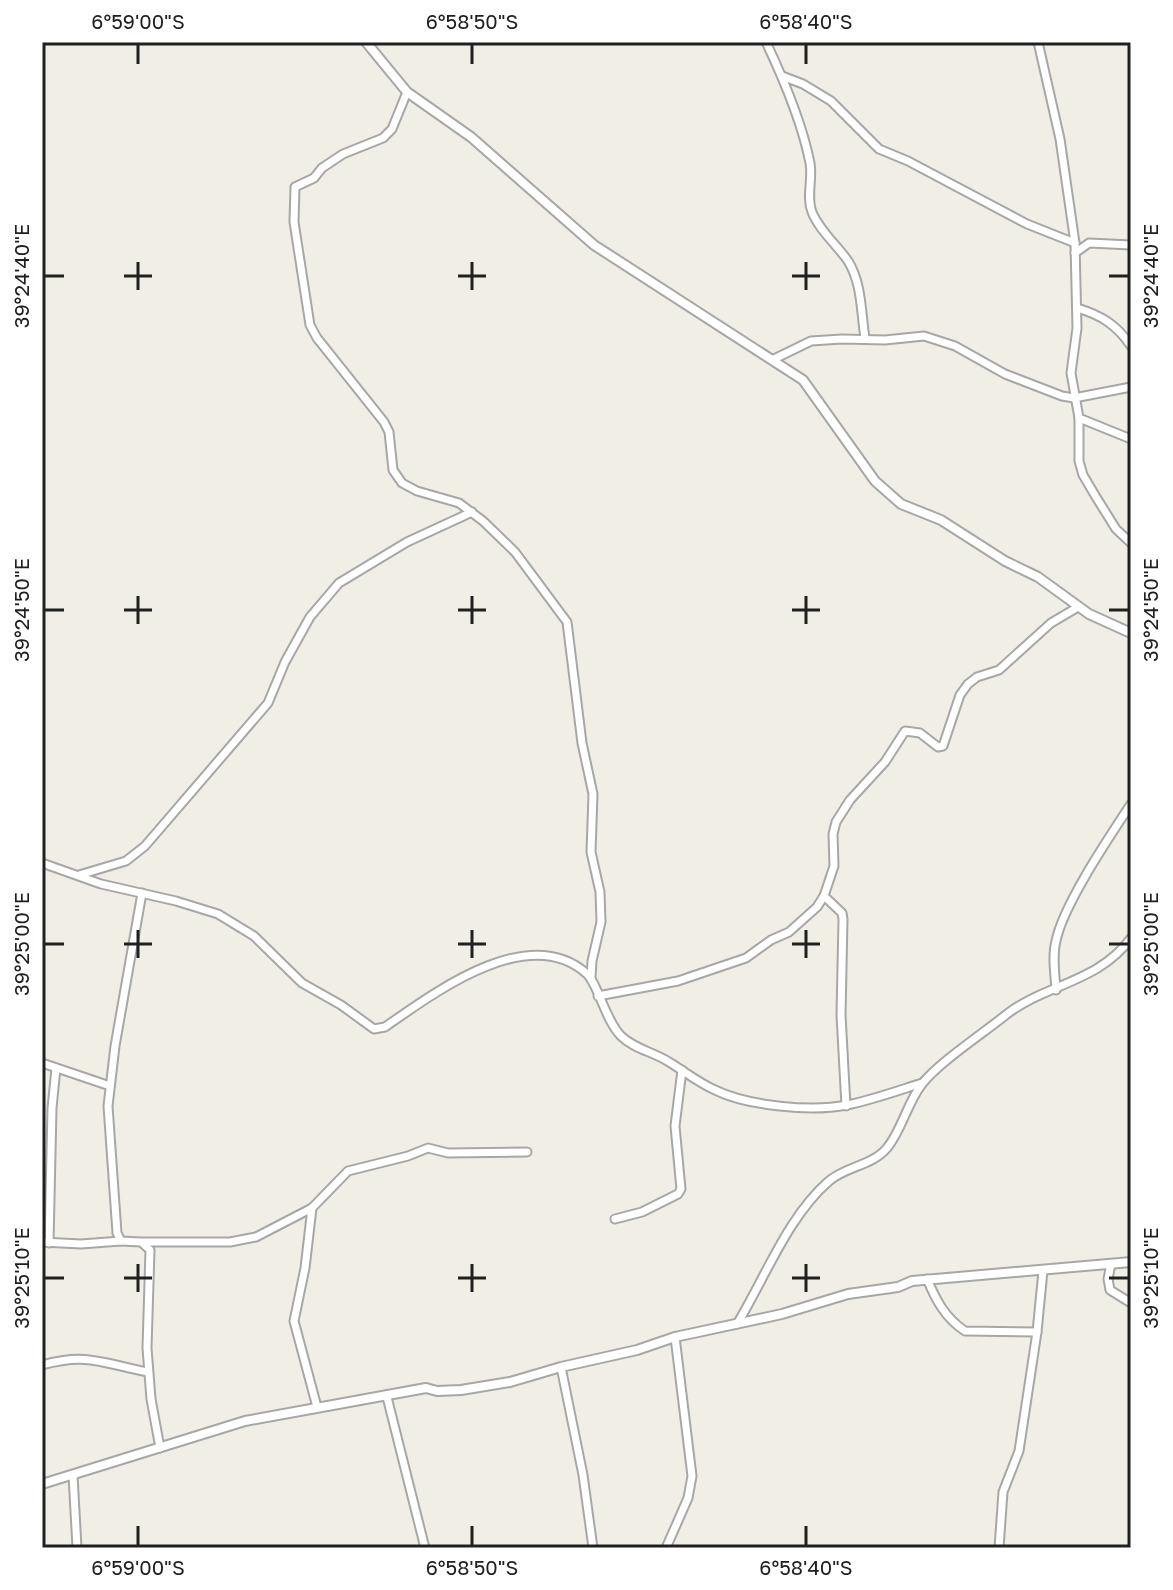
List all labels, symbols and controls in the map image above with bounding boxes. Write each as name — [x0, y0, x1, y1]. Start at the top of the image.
text: 6°59'00"S — [91, 9, 185, 33]
text: 6°58'50"S — [426, 9, 518, 33]
text: 6°58'40"S — [759, 9, 853, 33]
text: 39°24'40"E — [9, 224, 33, 328]
text: 39°24'40"E — [1138, 224, 1162, 328]
text: 39°24'50"E — [9, 558, 33, 662]
text: 39°24'50"E — [1138, 558, 1162, 662]
text: 39°25'00"E — [9, 892, 33, 996]
text: 39°25'00"E — [1138, 892, 1162, 996]
text: 39°25'10"E — [9, 1227, 33, 1329]
text: 39°25'10"E — [1138, 1227, 1162, 1329]
text: 6°59'00"S — [91, 1555, 185, 1579]
text: 6°58'50"S — [426, 1555, 518, 1579]
text: 6°58'40"S — [759, 1555, 853, 1579]

